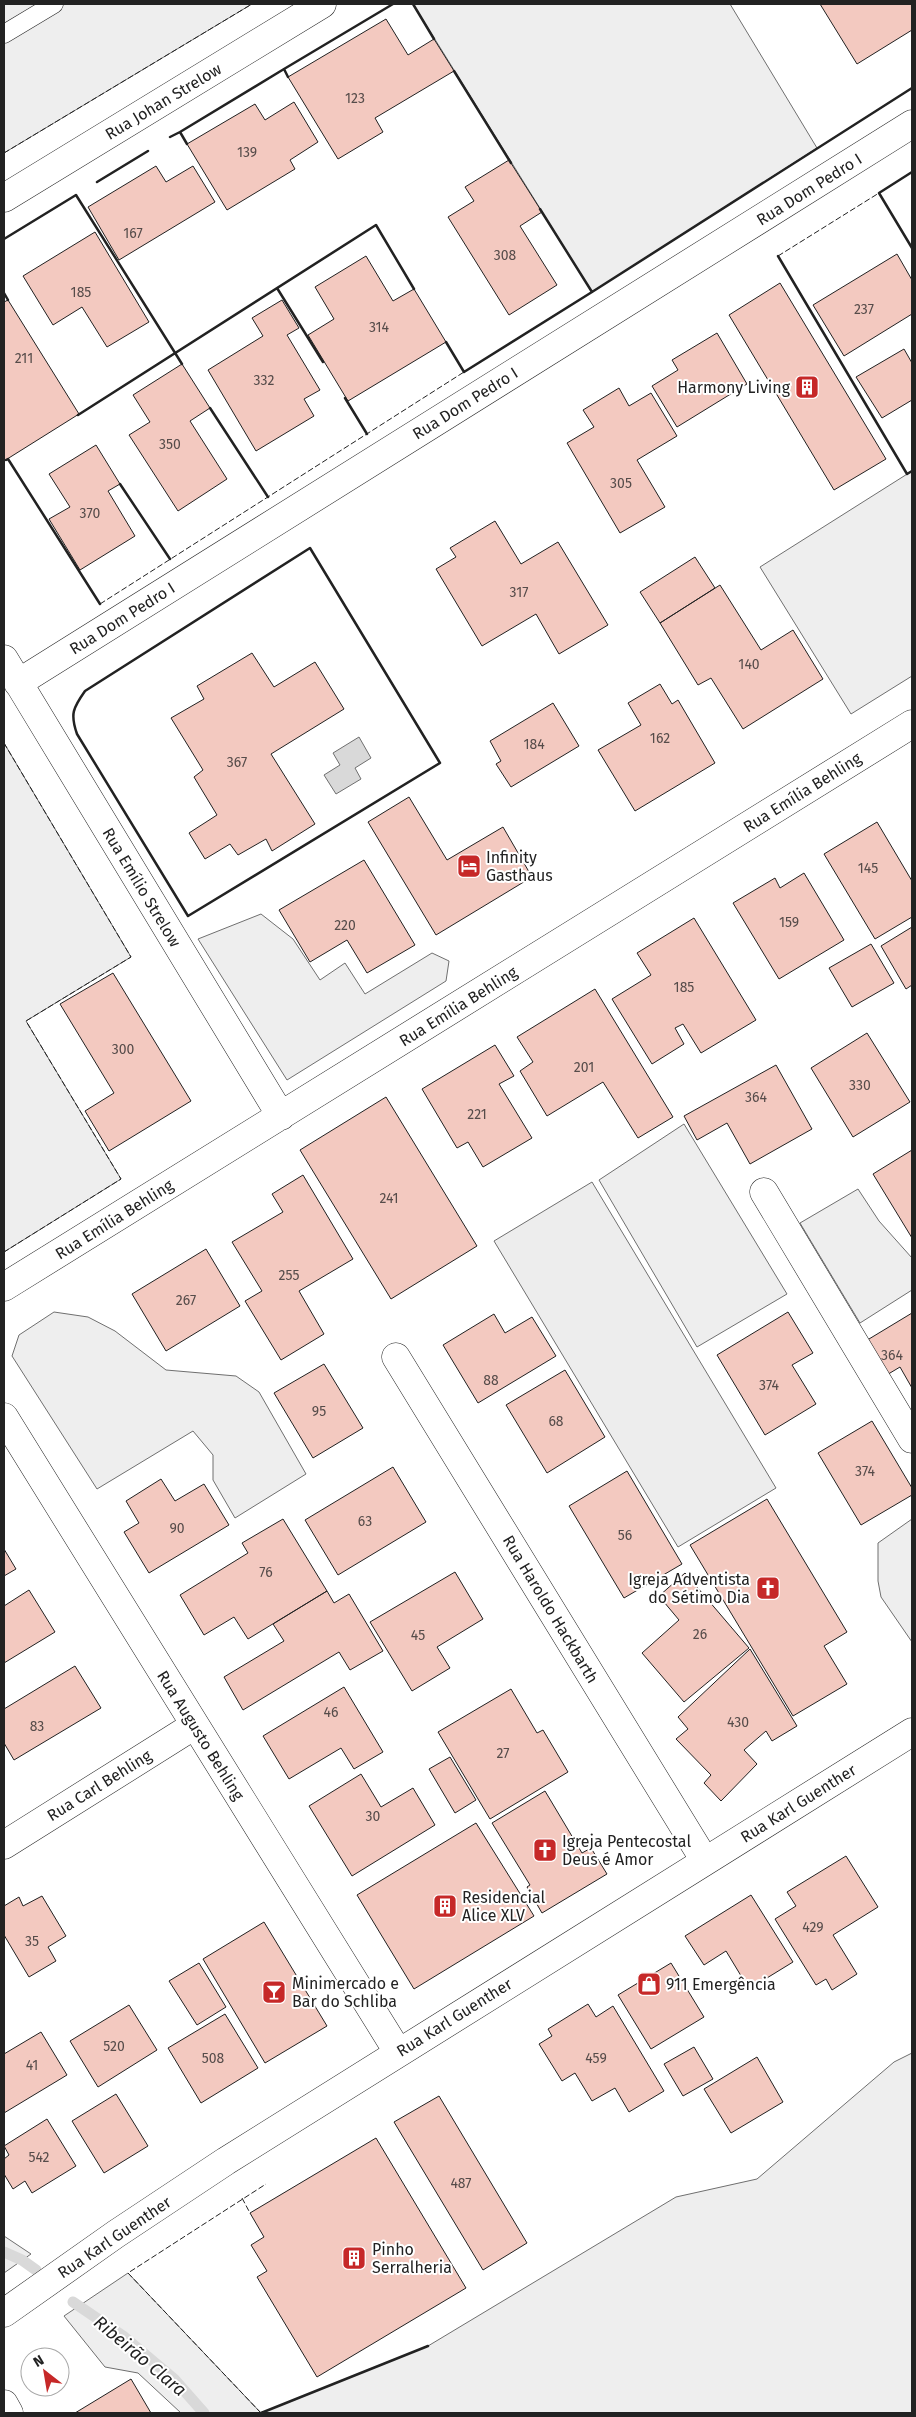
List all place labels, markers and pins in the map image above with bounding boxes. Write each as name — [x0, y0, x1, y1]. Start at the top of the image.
building icon: Harmony Living — [794, 374, 820, 400]
place label: Harmony Living — [677, 378, 791, 397]
place label: Infinity Gasthaus — [486, 848, 553, 885]
hotel icon: Infinity Gasthaus — [456, 853, 482, 879]
place label: Igreja Adventista do Sétimo Dia — [628, 1570, 750, 1607]
church icon: Igreja Adventista do Sétimo Dia — [755, 1575, 781, 1601]
place label: Igreja Pentecostal Deus é Amor — [562, 1832, 691, 1869]
church icon: Igreja Pentecostal Deus é Amor — [532, 1837, 558, 1863]
place label: Residencial Alice XLV — [462, 1888, 546, 1925]
building icon: Residencial Alice XLV — [432, 1893, 458, 1919]
shop icon: 911 Emergência — [636, 1971, 662, 1997]
place label: Minimercado e Bar do Schliba — [292, 1974, 399, 2011]
place label: 911 Emergência — [666, 1975, 776, 1994]
bar icon: Minimercado e Bar do Schliba — [261, 1979, 287, 2005]
place label: Pinho Serralheria — [372, 2240, 452, 2277]
building icon: Pinho Serralheria — [341, 2245, 367, 2271]

